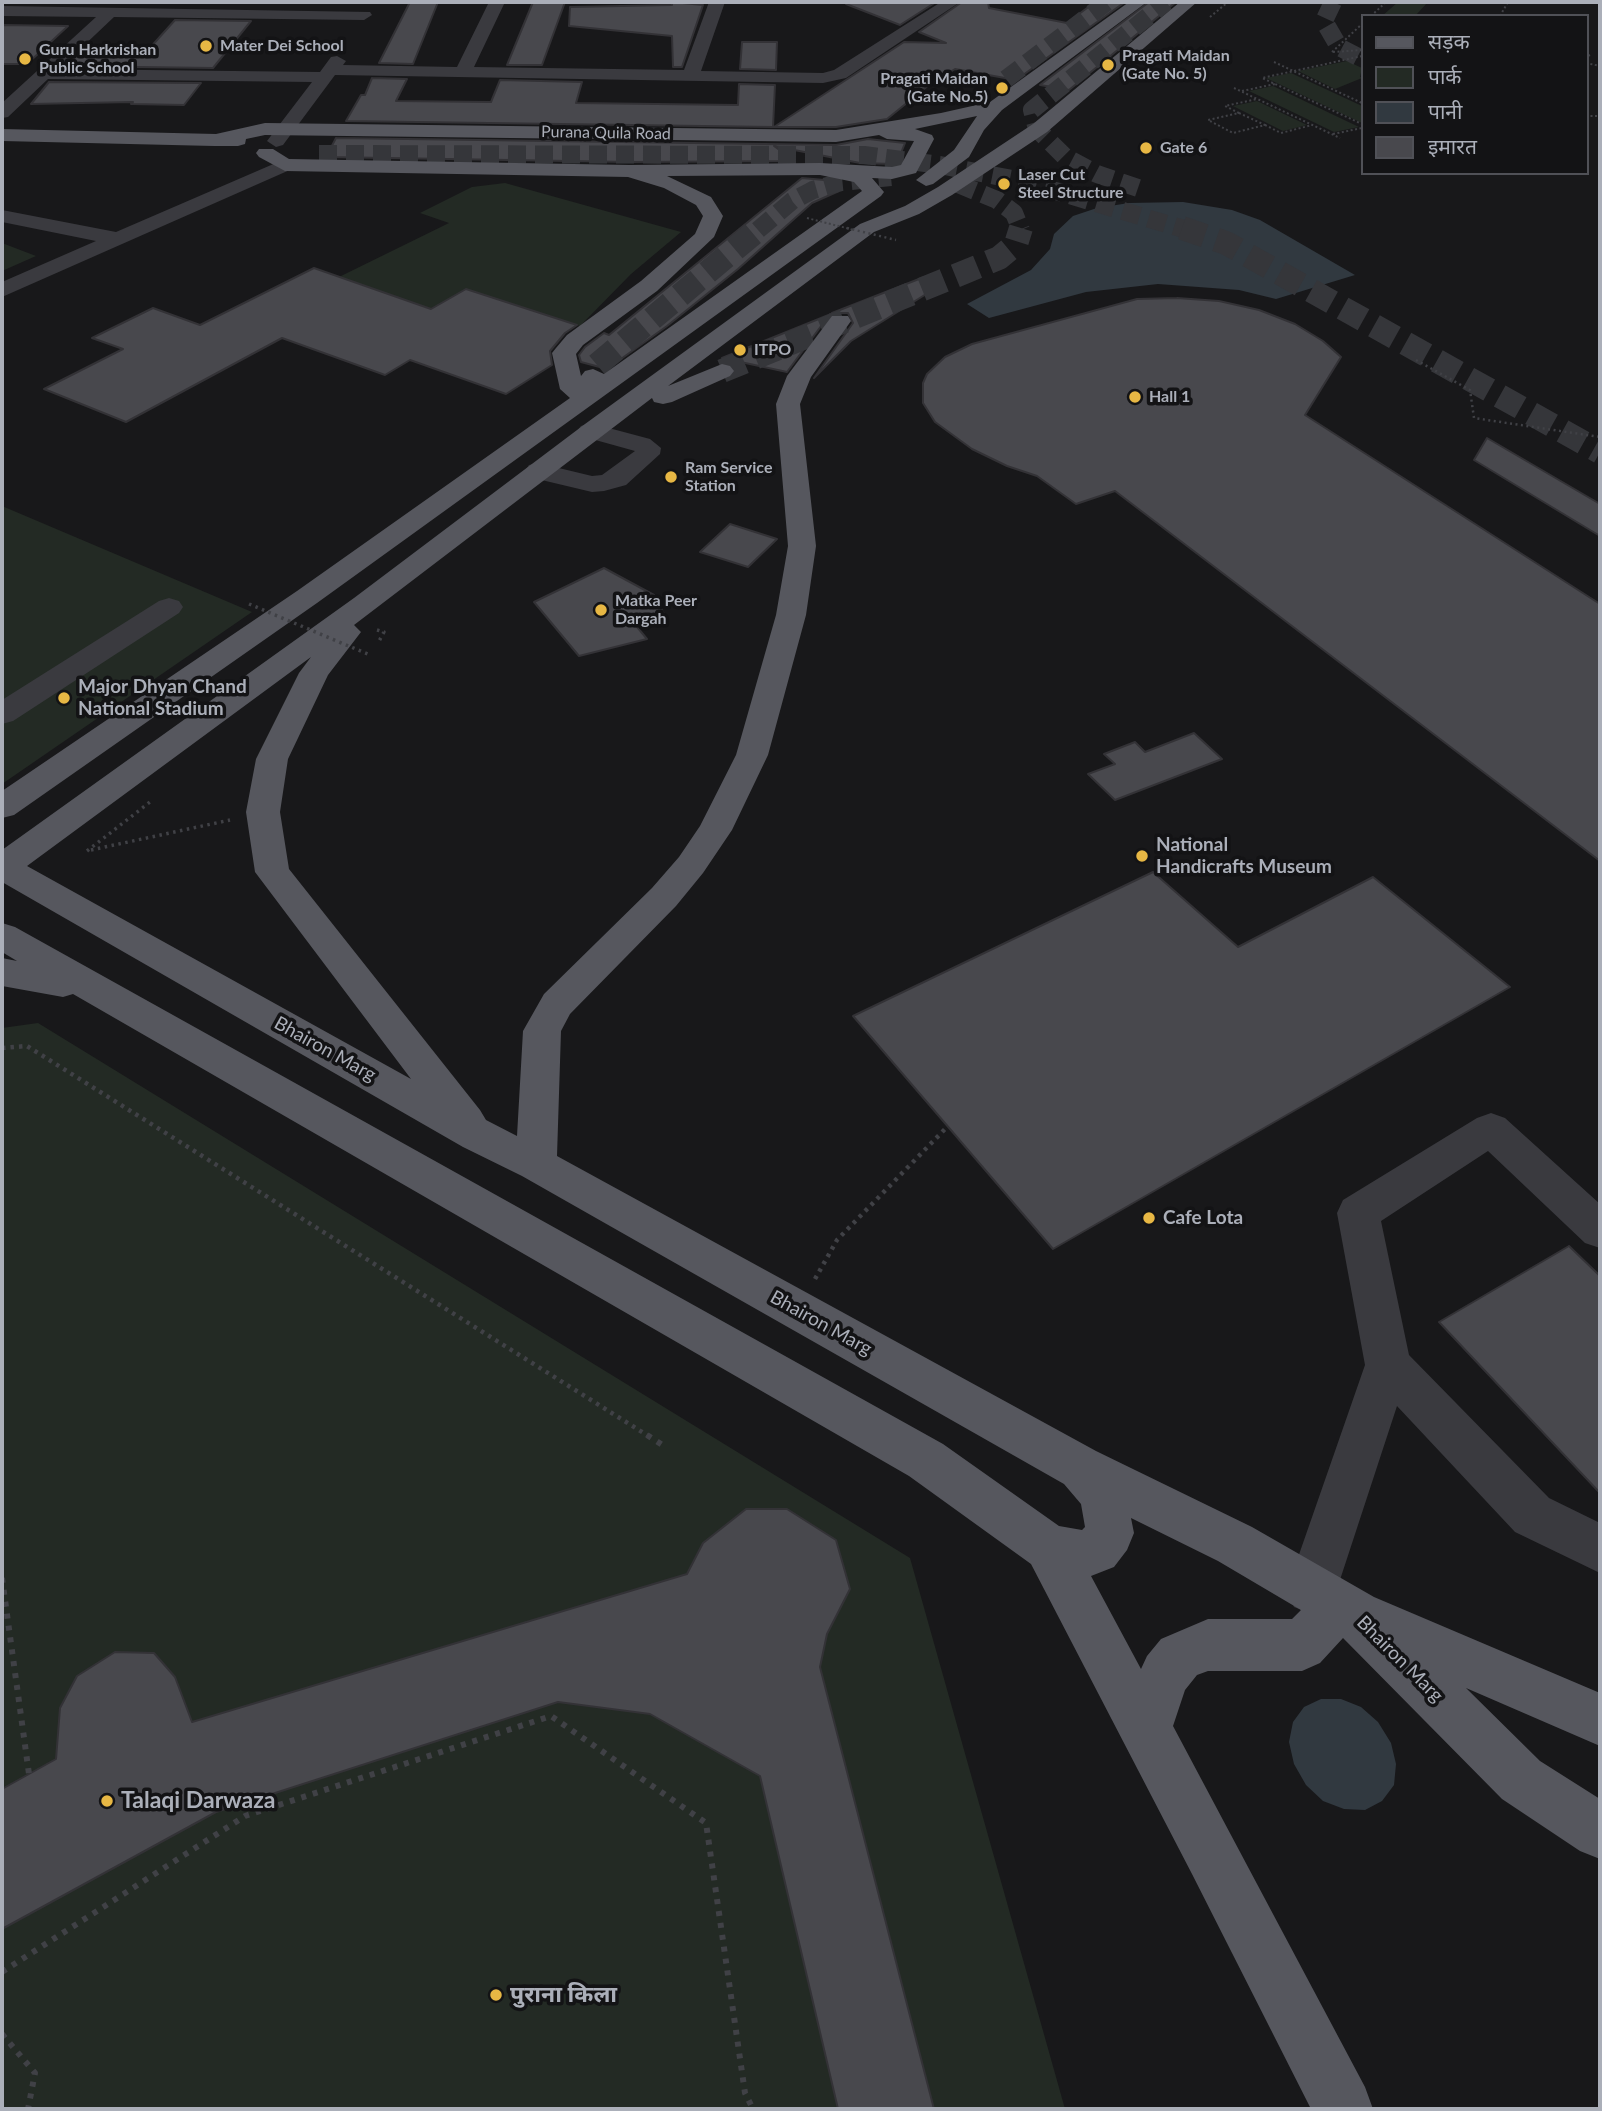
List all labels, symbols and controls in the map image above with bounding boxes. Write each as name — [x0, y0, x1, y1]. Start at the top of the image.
legend — [1360, 14, 1588, 175]
text: सड़क — [1428, 28, 1470, 53]
place label: Mater Dei School — [220, 36, 344, 56]
marker: Mater Dei School — [198, 38, 214, 54]
place label: Guru Harkrishan Public School — [39, 40, 156, 78]
place label: Pragati Maidan (Gate No. 5) — [1122, 46, 1230, 84]
marker: Guru Harkrishan Public School — [17, 51, 33, 67]
marker: Pragati Maidan (Gate No. 5) — [1100, 57, 1116, 73]
text: पार्क — [1428, 63, 1462, 88]
place label: Pragati Maidan (Gate No.5) — [880, 69, 988, 107]
marker: Pragati Maidan (Gate No.5) — [994, 80, 1010, 96]
text: पानी — [1428, 98, 1462, 123]
street label: Purana Quila Road — [541, 122, 671, 144]
text: इमारत — [1428, 133, 1477, 158]
place label: Gate 6 — [1160, 138, 1207, 158]
marker: Gate 6 — [1138, 140, 1154, 156]
place label: Laser Cut Steel Structure — [1018, 165, 1124, 203]
marker: Laser Cut Steel Structure — [996, 176, 1012, 192]
place label: ITPO — [754, 340, 791, 360]
marker: ITPO — [732, 342, 748, 358]
place label: Hall 1 — [1149, 387, 1190, 407]
marker: Hall 1 — [1127, 389, 1143, 405]
place label: Ram Service Station — [685, 458, 772, 496]
marker: Ram Service Station — [663, 469, 679, 485]
place label: Matka Peer Dargah — [615, 591, 697, 629]
marker: Matka Peer Dargah — [593, 602, 609, 618]
place label: Major Dhyan Chand National Stadium — [78, 676, 247, 720]
marker: Major Dhyan Chand National Stadium — [56, 690, 72, 706]
place label: National Handicrafts Museum — [1156, 834, 1332, 878]
marker: National Handicrafts Museum — [1134, 848, 1150, 864]
street label: Bhairon Marg — [270, 1012, 380, 1086]
place label: Cafe Lota — [1163, 1207, 1243, 1229]
marker: Cafe Lota — [1141, 1210, 1157, 1226]
street label: Bhairon Marg — [766, 1286, 876, 1360]
street label: Bhairon Marg — [1352, 1611, 1448, 1707]
place label: Talaqi Darwaza — [121, 1787, 275, 1815]
marker: Talaqi Darwaza — [99, 1793, 115, 1809]
place label: पुराना किला — [510, 1981, 617, 2009]
marker: पुराना किला — [488, 1987, 504, 2003]

